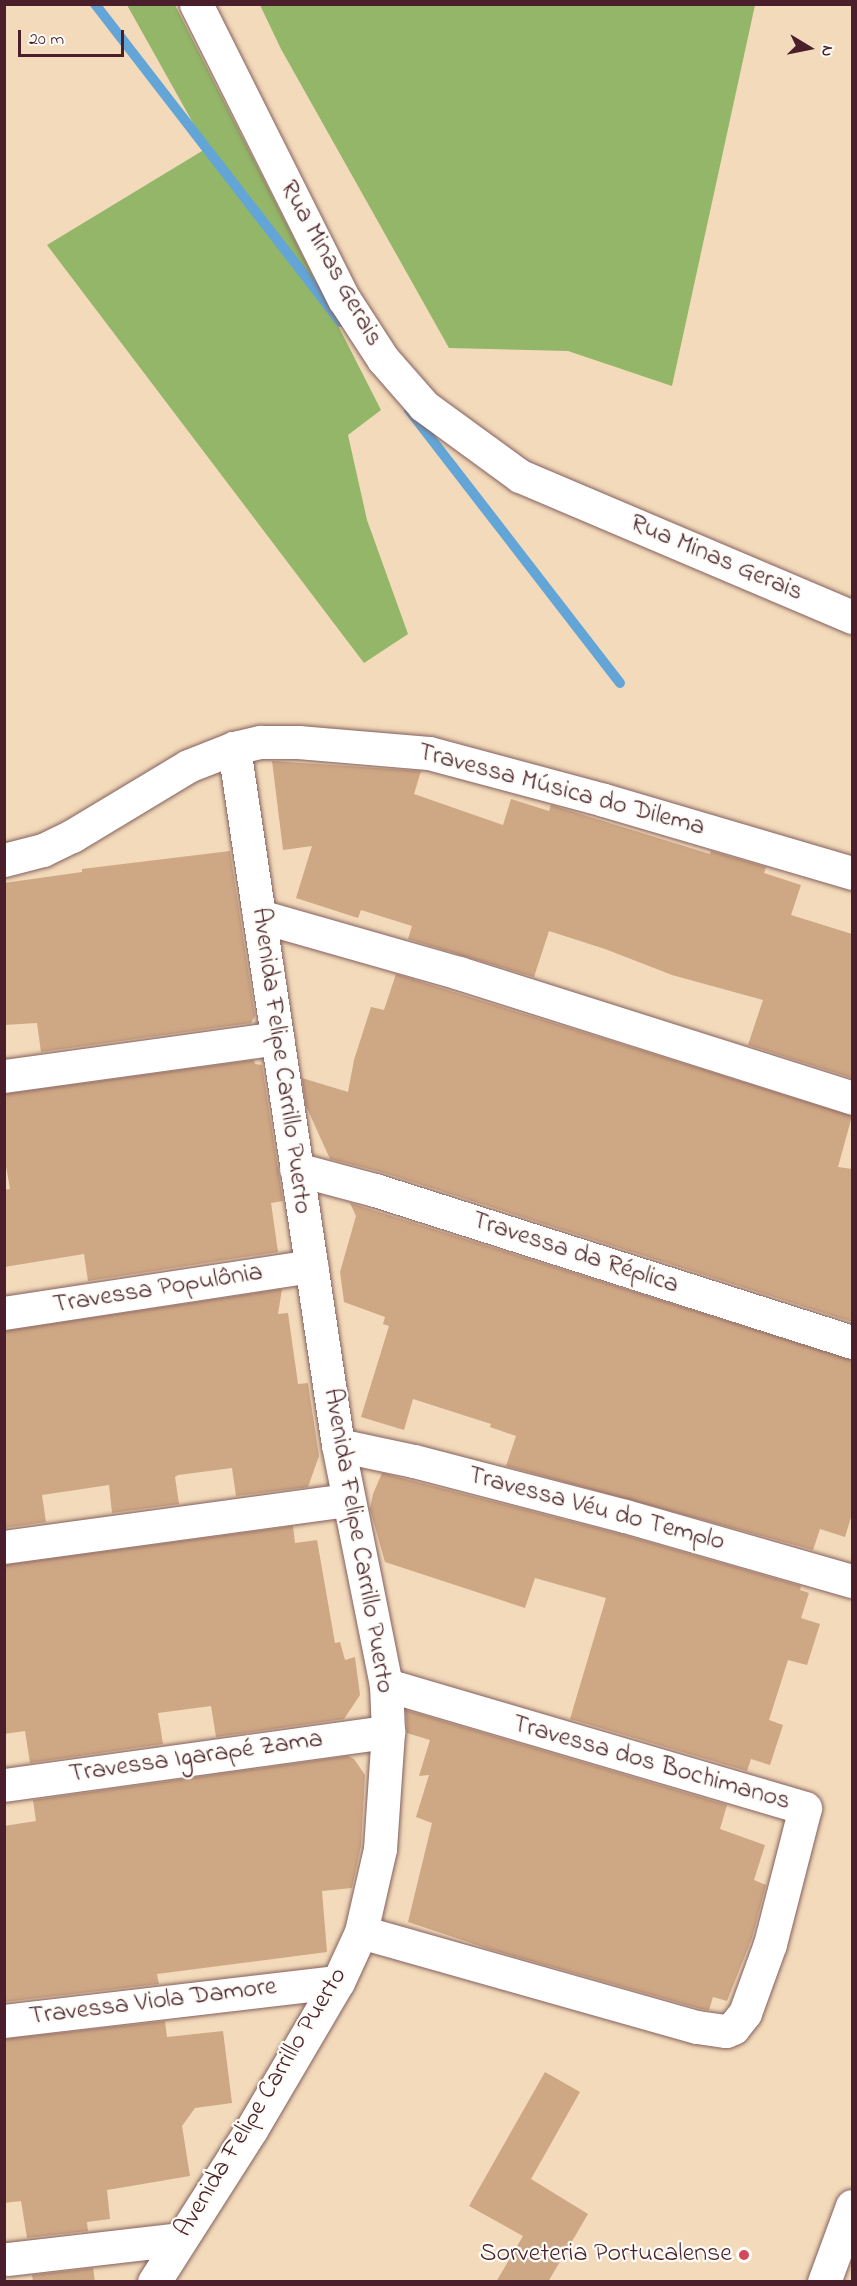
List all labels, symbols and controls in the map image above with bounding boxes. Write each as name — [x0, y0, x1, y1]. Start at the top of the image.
scale bar — [21, 18, 128, 56]
north arrow — [779, 18, 839, 78]
text: 20 m — [29, 27, 64, 53]
text: N — [814, 44, 839, 59]
street label: Rua Minas Gerais — [272, 176, 388, 352]
street label: Rua Minas Gerais — [625, 509, 807, 609]
street label: Travessa Música do Dilema — [414, 738, 708, 844]
street label: Avenida Felipe Carrillo Puerto — [243, 906, 317, 1216]
street label: Travessa da Réplica — [468, 1206, 682, 1302]
street label: Travessa Populônia — [51, 1258, 265, 1322]
street label: Avenida Felipe Carrillo Puerto — [315, 1386, 399, 1696]
street label: Travessa Véu do Templo — [464, 1461, 728, 1559]
street label: Travessa dos Bochimanos — [508, 1709, 794, 1819]
street label: Travessa Igarapé Zama — [67, 1725, 325, 1791]
street label: Avenida Felipe Carrillo Puerto — [169, 1962, 355, 2244]
street label: Travessa Viola Damore — [28, 1972, 278, 2034]
place label: Sorveteria Portucalense — [480, 2239, 732, 2271]
marker: Sorveteria Portucalense — [737, 2248, 751, 2262]

